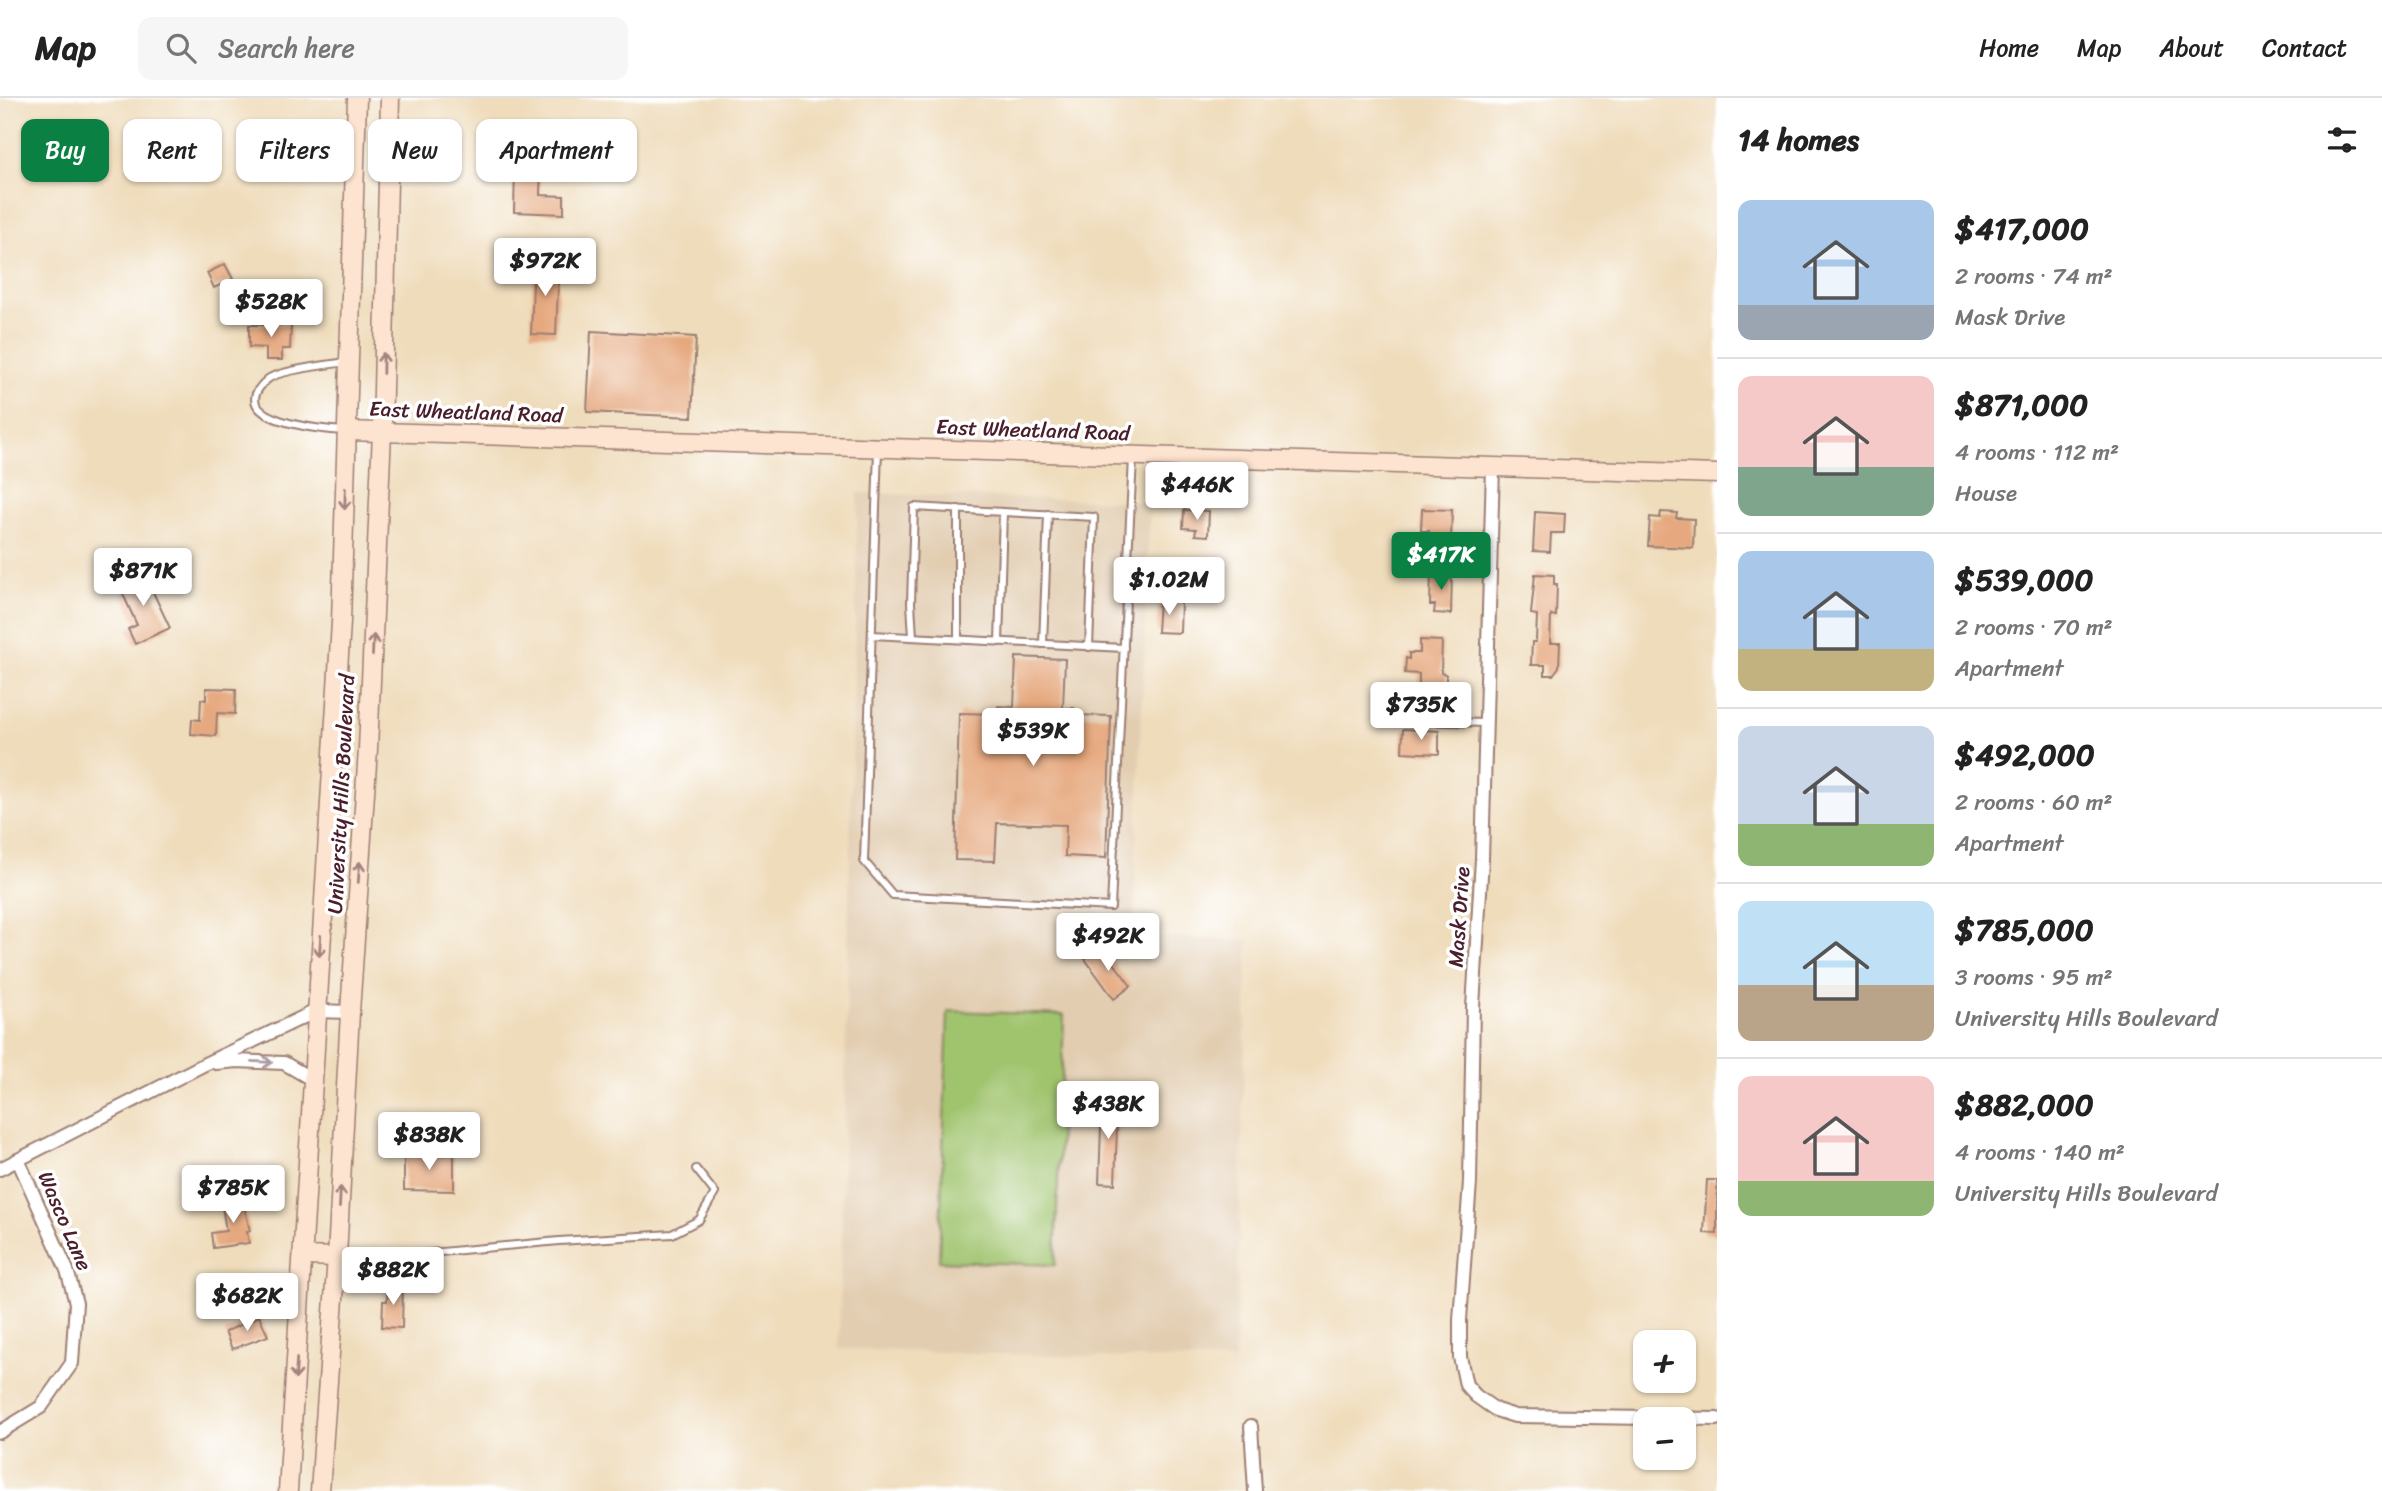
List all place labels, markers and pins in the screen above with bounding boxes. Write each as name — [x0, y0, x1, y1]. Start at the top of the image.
pin: $972K — [496, 238, 594, 298]
pin: $528K — [222, 280, 320, 339]
pin: $446K — [1148, 462, 1246, 522]
pin: $417K — [1392, 532, 1490, 592]
pin: $871K — [94, 548, 192, 608]
pin: $1.02M — [1112, 558, 1226, 617]
pin: $735K — [1372, 682, 1470, 742]
pin: $539K — [984, 708, 1082, 768]
pin: $492K — [1059, 914, 1157, 973]
pin: $438K — [1059, 1082, 1157, 1141]
pin: $838K — [380, 1112, 478, 1172]
pin: $785K — [184, 1166, 282, 1225]
pin: $882K — [344, 1248, 442, 1307]
pin: $682K — [198, 1274, 296, 1333]

